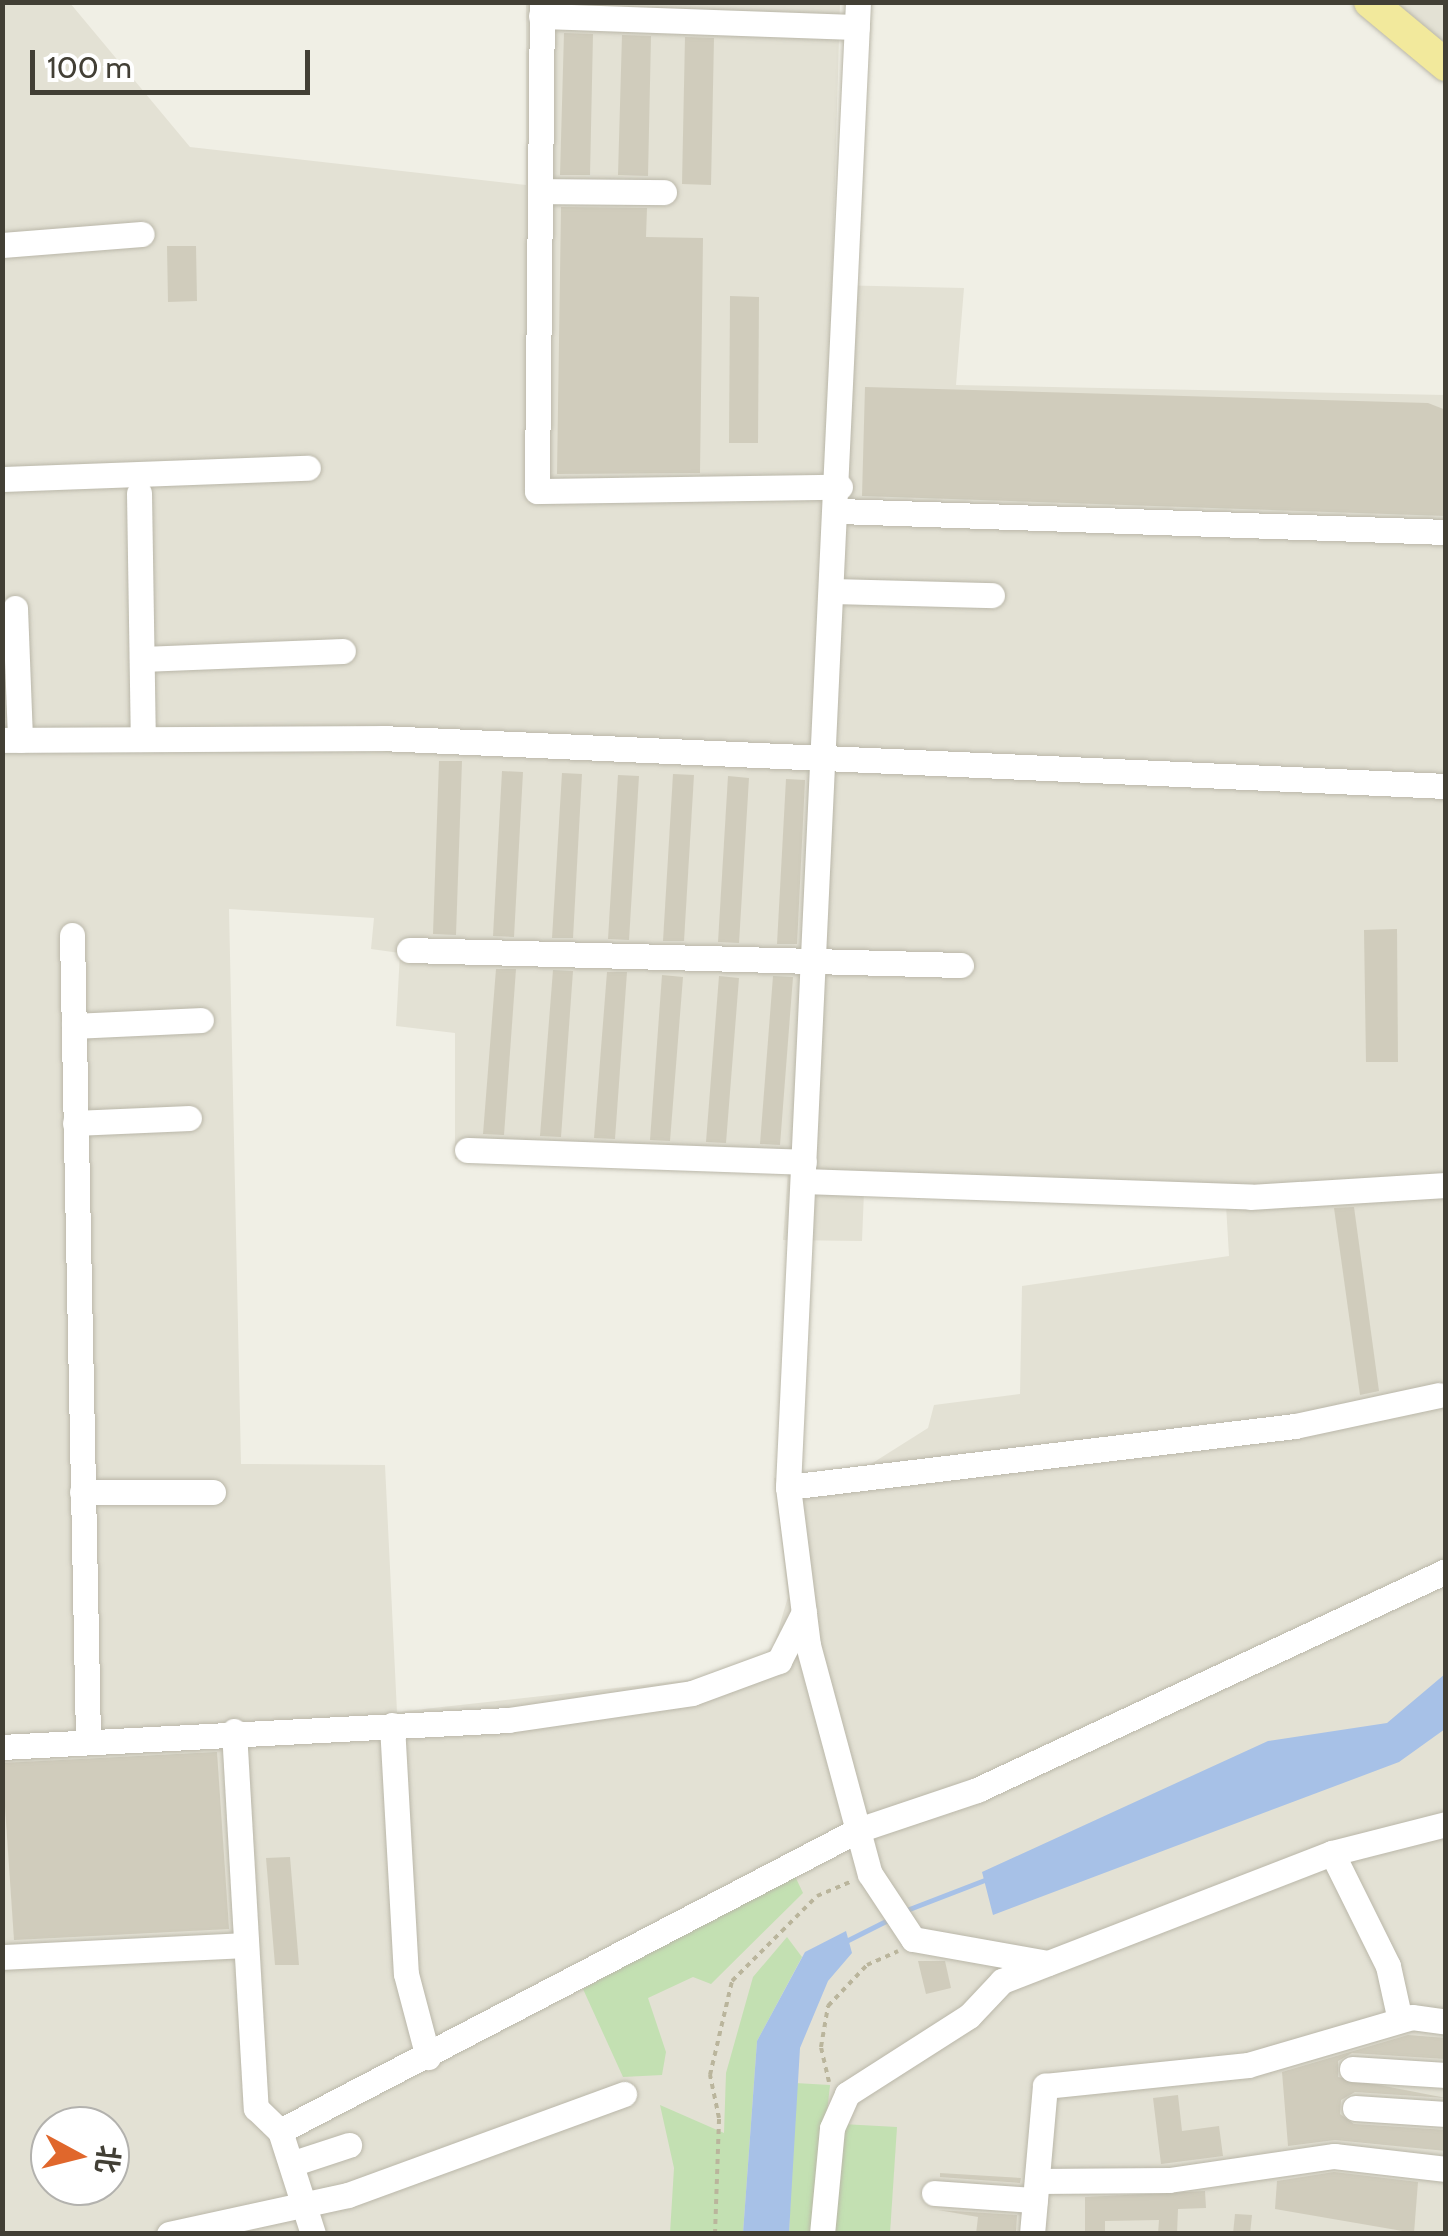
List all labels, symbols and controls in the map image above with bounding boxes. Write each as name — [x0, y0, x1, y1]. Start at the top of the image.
scale bar — [35, 30, 315, 92]
text: 100 m — [47, 49, 132, 86]
north arrow — [30, 2106, 130, 2206]
text: 北 — [89, 2143, 126, 2175]

